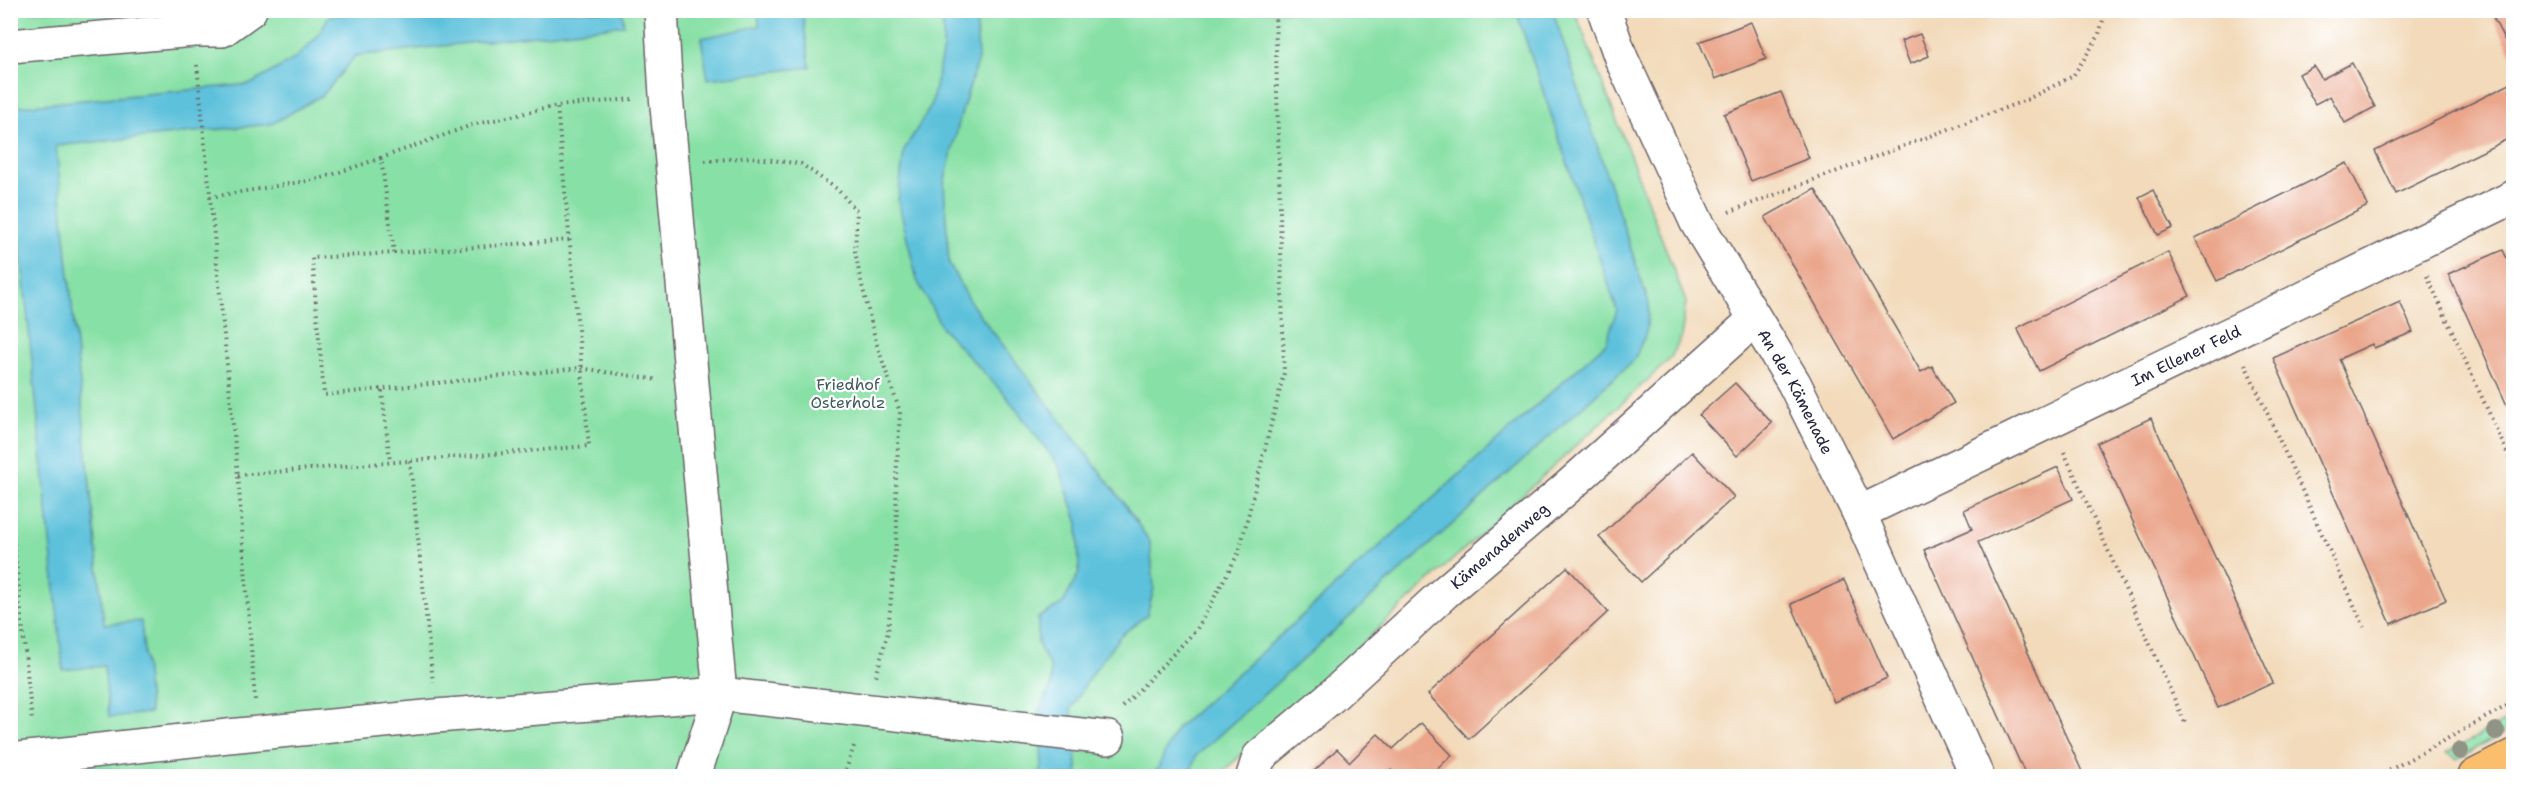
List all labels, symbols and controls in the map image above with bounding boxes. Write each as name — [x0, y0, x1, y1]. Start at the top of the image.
street label: Im Ellener Feld — [2128, 320, 2244, 391]
street label: An der Kämenade — [1753, 325, 1838, 458]
park label: Friedhof Osterholz — [810, 374, 886, 413]
street label: Kämenadenweg — [1446, 498, 1553, 594]

